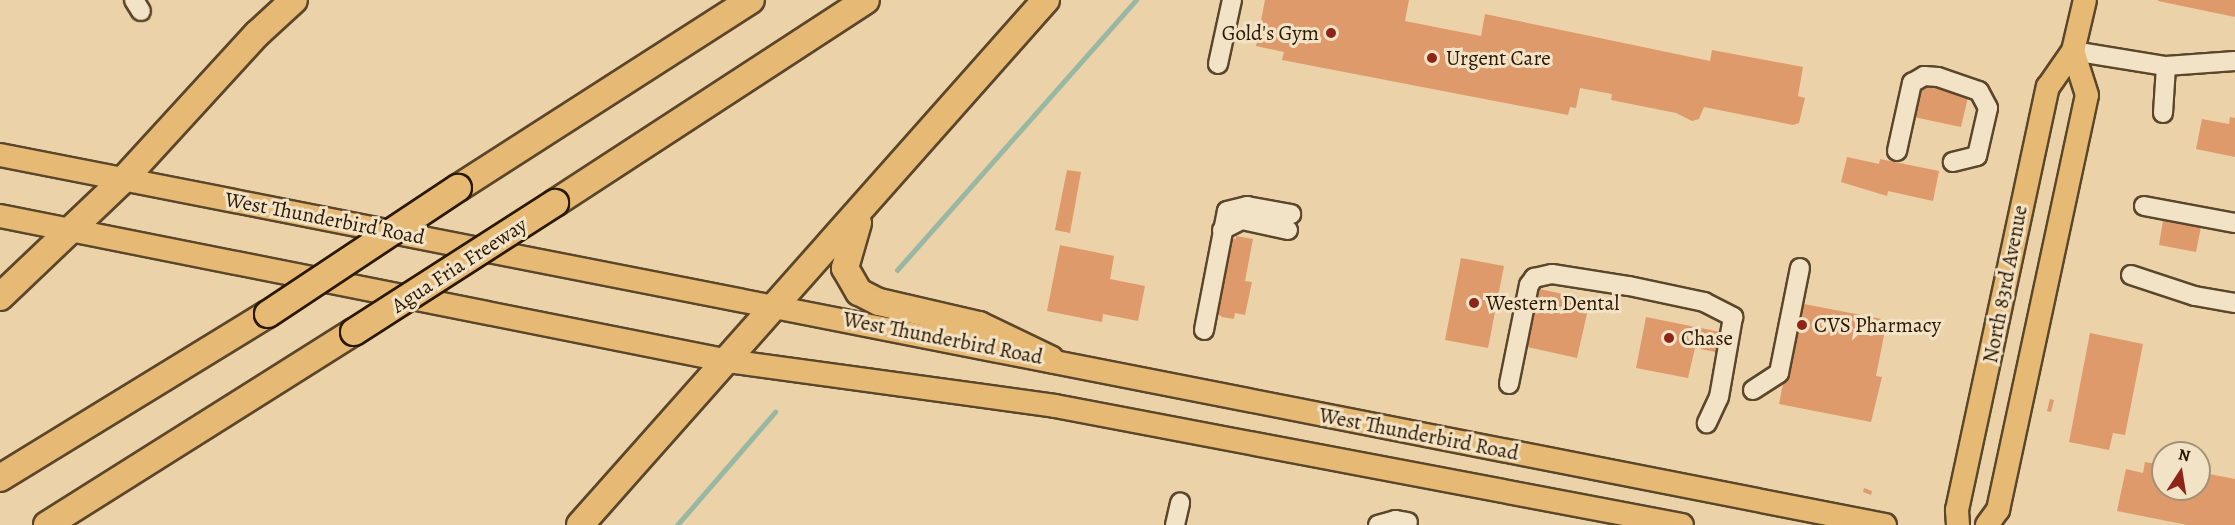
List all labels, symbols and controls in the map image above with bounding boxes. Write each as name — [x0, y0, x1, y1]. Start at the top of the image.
place label: Gold's Gym — [1222, 20, 1319, 46]
marker: Gold's Gym — [1324, 26, 1338, 40]
place label: Urgent Care — [1446, 45, 1551, 71]
marker: Urgent Care — [1423, 49, 1441, 67]
street label: West Thunderbird Road — [223, 186, 427, 250]
street label: North 83rd Avenue — [1977, 203, 2033, 365]
street label: Agua Fria Freeway — [386, 212, 532, 318]
place label: Western Dental — [1486, 290, 1619, 316]
marker: Western Dental — [1467, 296, 1481, 310]
street label: West Thunderbird Road — [841, 306, 1045, 370]
place label: CVS Pharmacy — [1814, 312, 1941, 338]
marker: CVS Pharmacy — [1795, 318, 1809, 332]
place label: Chase — [1681, 325, 1733, 351]
marker: Chase — [1662, 331, 1676, 345]
street label: West Thunderbird Road — [1317, 402, 1521, 466]
north arrow — [2151, 441, 2211, 501]
text: N — [2176, 443, 2192, 467]

